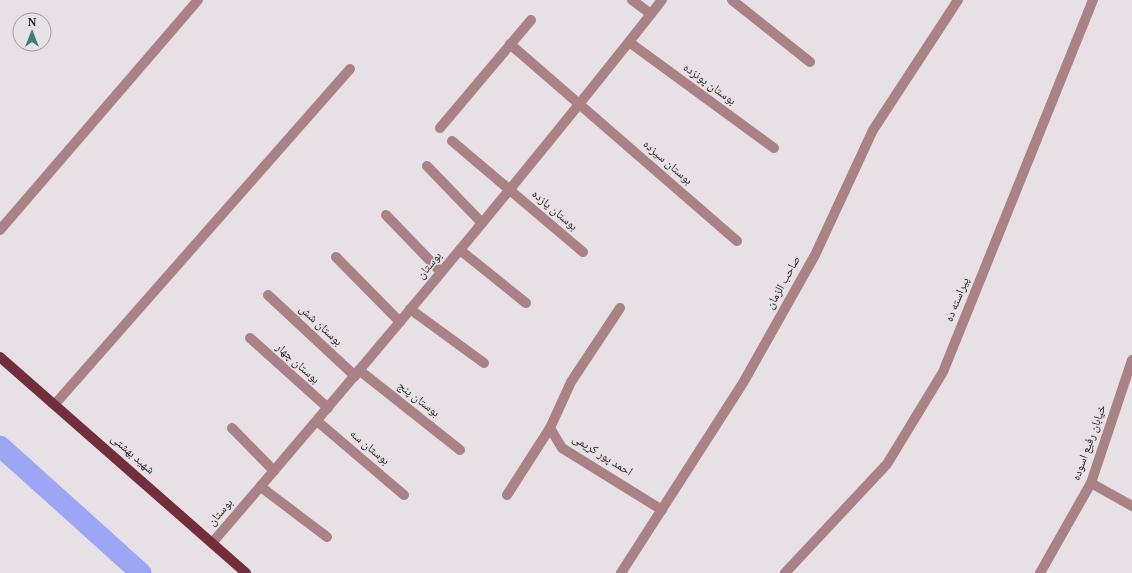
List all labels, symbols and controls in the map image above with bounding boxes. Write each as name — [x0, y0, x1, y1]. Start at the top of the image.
north arrow — [12, 12, 52, 52]
text: N — [28, 14, 37, 33]
street label: بوستان پونزده — [678, 58, 740, 112]
street label: بوستان سیزده — [637, 135, 697, 191]
street label: بوستان یازده — [526, 185, 582, 237]
street label: بوستان — [412, 247, 448, 285]
street label: صاحب الزمان — [761, 252, 807, 314]
street label: پیراسته ده — [940, 274, 977, 325]
street label: بوستان شش — [293, 300, 347, 352]
street label: بوستان چهار — [269, 338, 324, 390]
street label: بوستان پنج — [392, 376, 444, 424]
street label: خیابان رفیع اسوده — [1067, 402, 1114, 484]
street label: بوستان سه — [344, 425, 394, 471]
street label: احمد پور کریمی — [568, 429, 636, 483]
street label: شهید بهشتی — [105, 430, 159, 481]
street label: بوستان — [203, 494, 239, 532]

